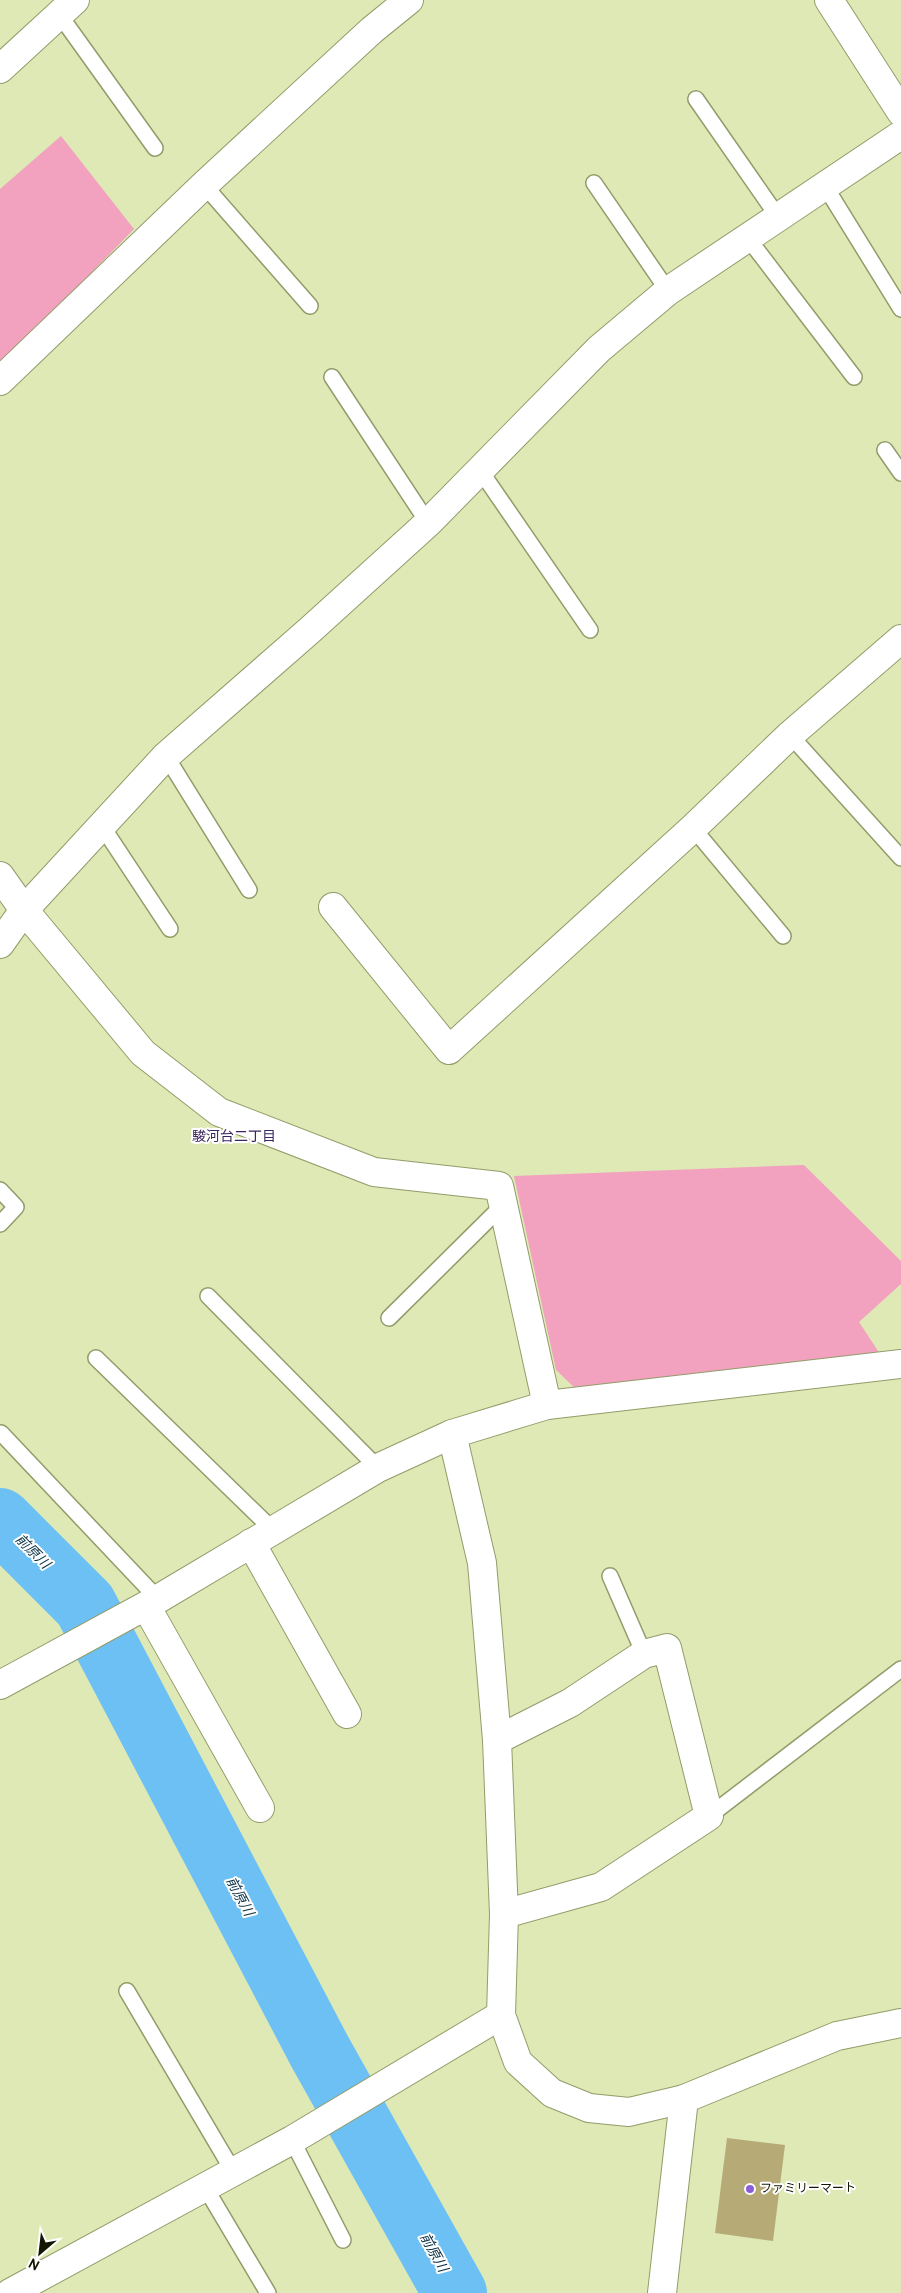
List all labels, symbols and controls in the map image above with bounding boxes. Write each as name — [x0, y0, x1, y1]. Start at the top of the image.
district label: 駿河台二丁目 — [192, 1128, 276, 1146]
water label: 前原川 — [11, 1531, 54, 1574]
water label: 前原川 — [222, 1874, 257, 1921]
place label: ファミリーマート — [760, 2181, 856, 2197]
marker: ファミリーマート — [744, 2183, 756, 2195]
north arrow — [15, 2228, 65, 2278]
water label: 前原川 — [415, 2231, 452, 2277]
text: N — [26, 2253, 43, 2273]

